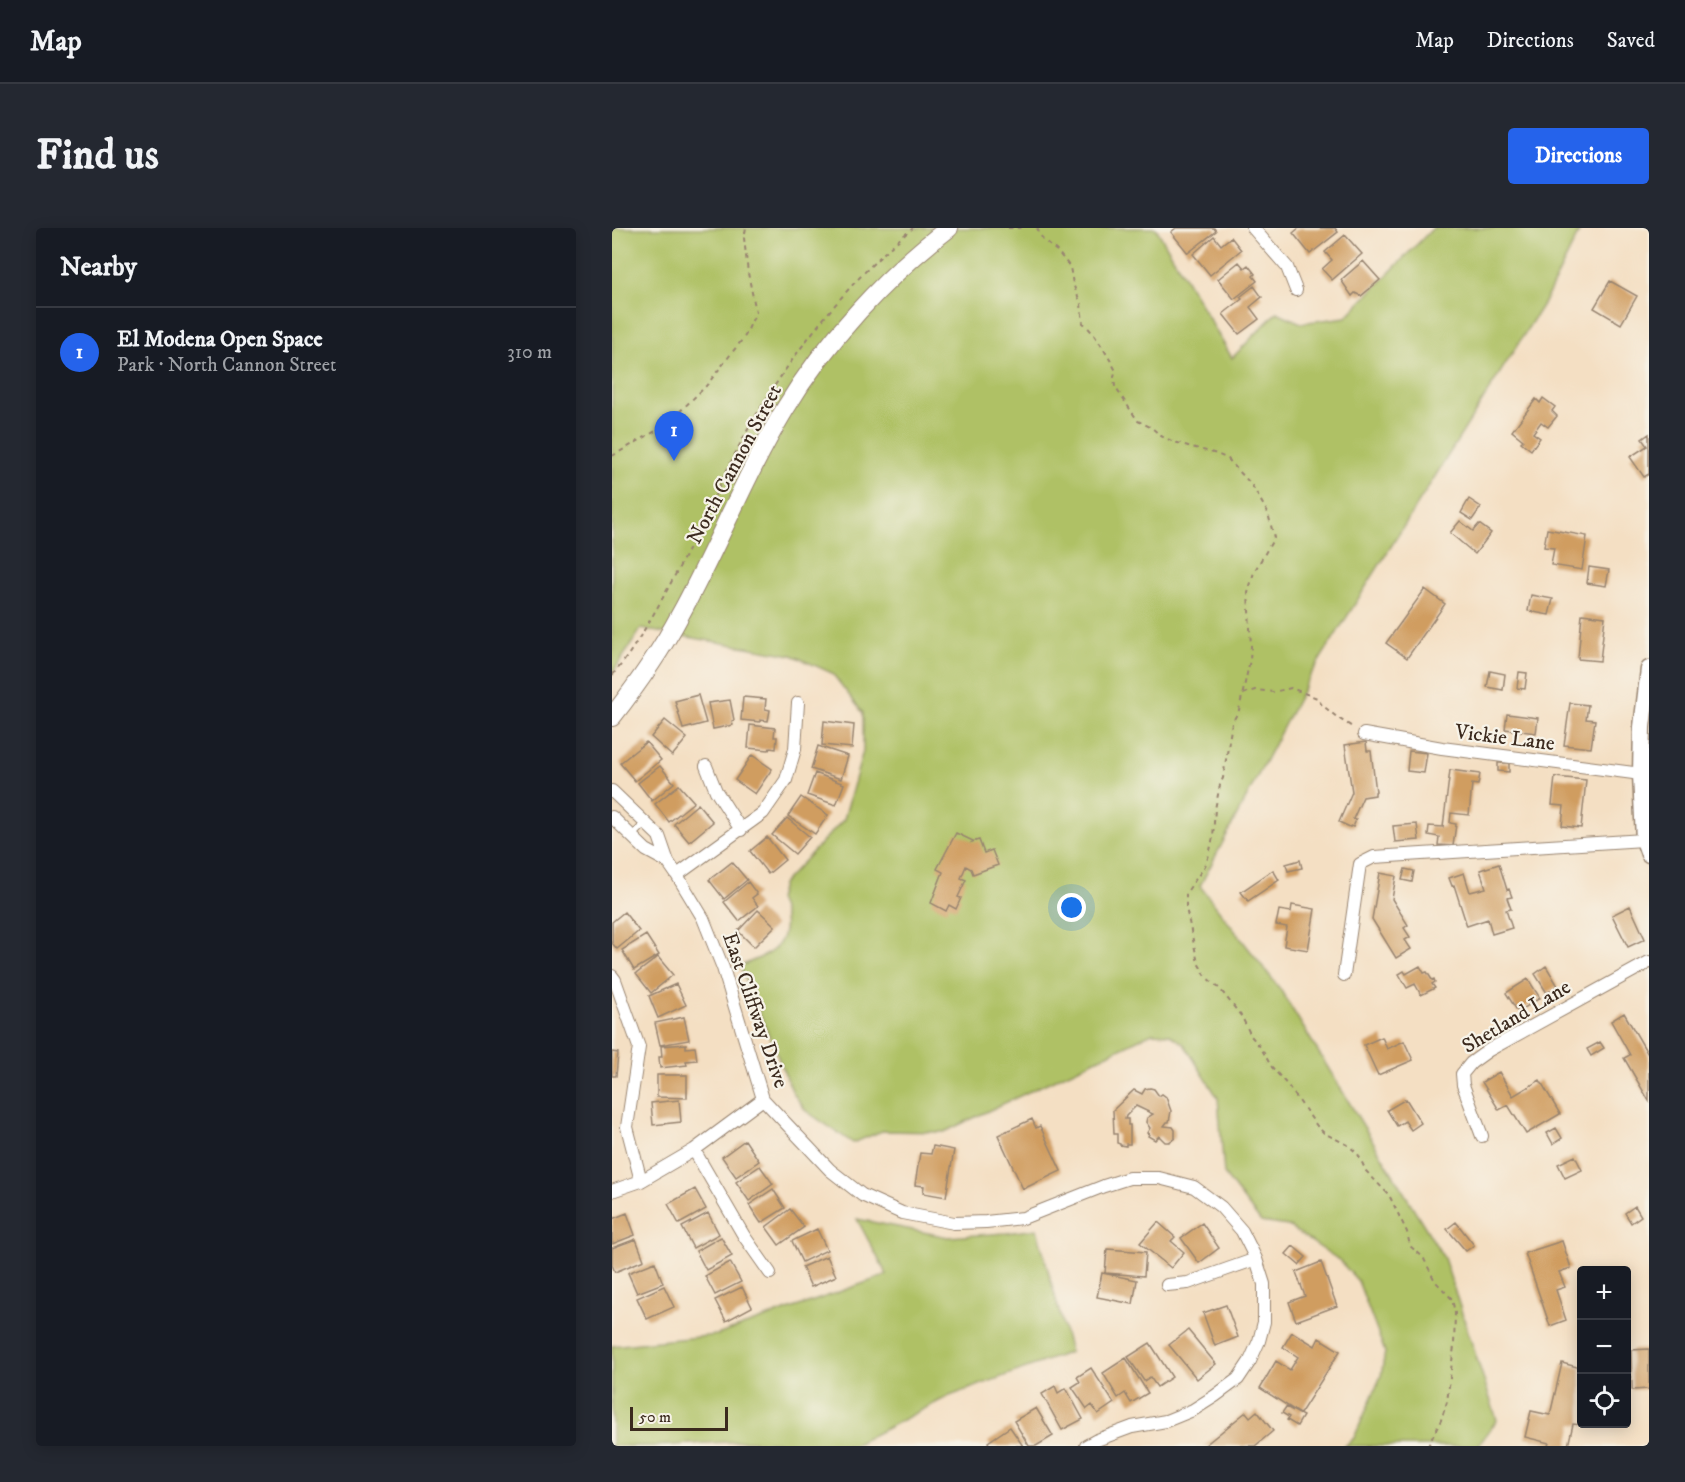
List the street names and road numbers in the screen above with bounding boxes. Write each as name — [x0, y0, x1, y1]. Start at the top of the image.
street label: North Cannon Street — [682, 380, 788, 549]
street label: Vickie Lane — [1453, 719, 1557, 757]
street label: East Cliffway Drive — [716, 929, 794, 1092]
street label: Shetland Lane — [1457, 974, 1576, 1059]

